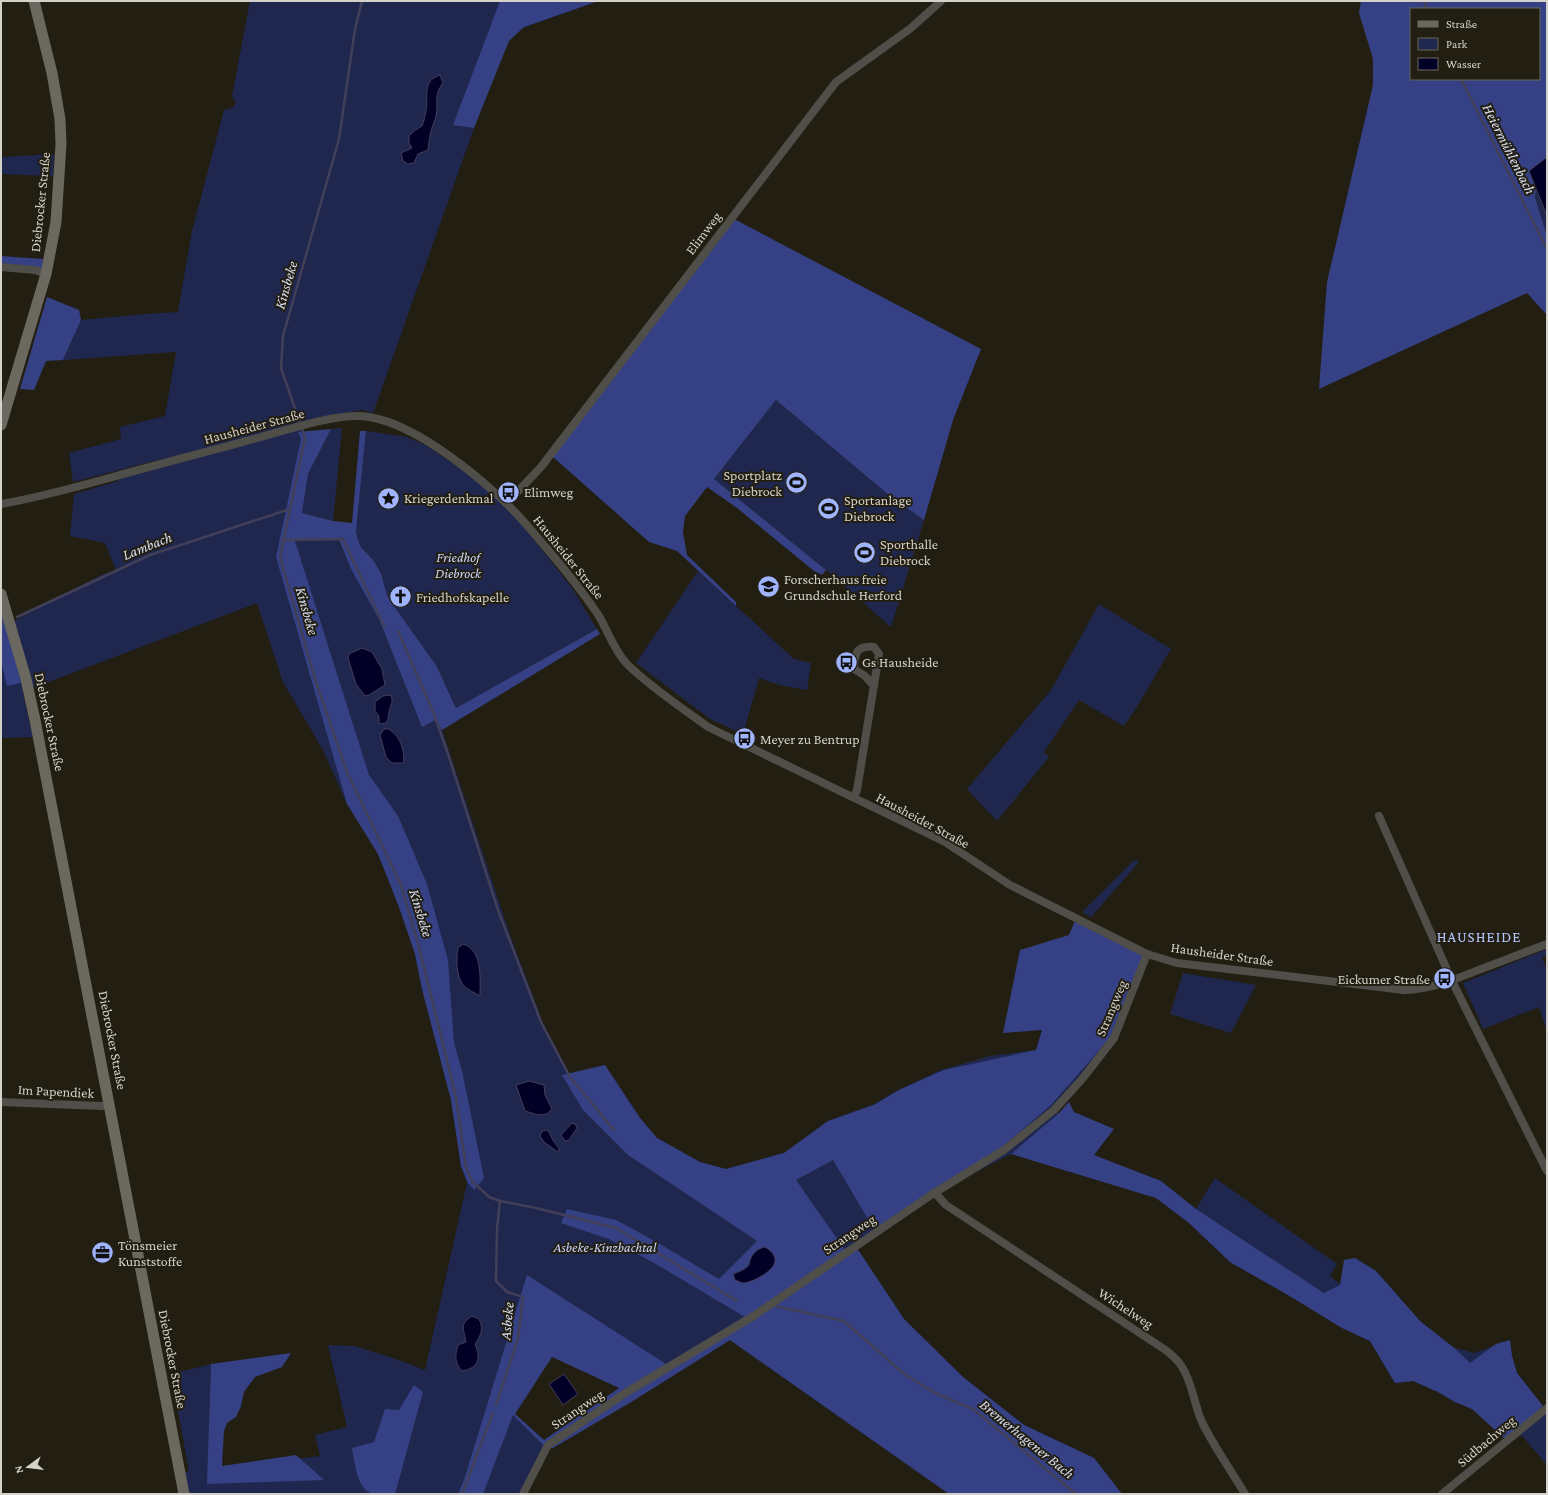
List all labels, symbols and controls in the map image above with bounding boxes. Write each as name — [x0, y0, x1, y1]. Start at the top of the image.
legend — [1410, 8, 1540, 80]
text: Straße — [1446, 17, 1477, 31]
text: Park — [1446, 37, 1468, 51]
text: Wasser — [1446, 57, 1482, 71]
water label: Heiermühlenbach — [1479, 101, 1539, 197]
street label: Diebrocker Straße — [27, 151, 53, 253]
street label: Elimweg — [682, 208, 724, 257]
water label: Kinsbeke — [272, 259, 301, 311]
street label: Hausheider Straße — [202, 405, 306, 447]
place label: Sportplatz Diebrock — [724, 467, 782, 499]
sports icon: Sportplatz Diebrock — [784, 470, 810, 496]
bus stop icon: Elimweg — [496, 479, 522, 505]
place label: Elimweg — [524, 484, 573, 500]
place icon: Kriegerdenkmal — [376, 485, 402, 511]
place label: Kriegerdenkmal — [404, 490, 494, 506]
place label: Sportanlage Diebrock — [844, 492, 911, 524]
sports icon: Sportanlage Diebrock — [816, 495, 842, 521]
street label: Hausheider Straße — [530, 512, 608, 602]
water label: Lambach — [120, 529, 174, 563]
place label: Sporthalle Diebrock — [880, 536, 938, 568]
sports icon: Sporthalle Diebrock — [852, 539, 878, 565]
park label: Friedhof Diebrock — [435, 549, 482, 581]
place label: Forscherhaus freie Grundschule Herford — [784, 571, 903, 603]
school or university icon: Forscherhaus freie Grundschule Herford — [755, 574, 781, 600]
church icon: Friedhofskapelle — [388, 584, 414, 610]
water label: Kinsbeke — [293, 585, 322, 637]
place label: Friedhofskapelle — [416, 589, 509, 605]
bus stop icon: Gs Hausheide — [833, 649, 859, 675]
place label: Gs Hausheide — [862, 654, 938, 670]
street label: Diebrocker Straße — [32, 671, 68, 773]
bus stop icon: Meyer zu Bentrup — [731, 726, 757, 752]
place label: Meyer zu Bentrup — [760, 731, 860, 747]
street label: Hausheider Straße — [874, 789, 972, 851]
water label: Kinsbeke — [406, 887, 436, 939]
district label: HAUSHEIDE — [1437, 929, 1521, 945]
street label: Hausheider Straße — [1170, 939, 1274, 969]
bus stop icon: Eickumer Straße — [1432, 966, 1458, 992]
place label: Eickumer Straße — [1338, 971, 1430, 987]
street label: Strangweg — [1092, 977, 1130, 1039]
street label: Diebrocker Straße — [96, 989, 130, 1091]
street label: Im Papendiek — [17, 1081, 95, 1101]
street label: Strangweg — [820, 1211, 878, 1257]
place label: Tönsmeier Kunststoffe — [118, 1237, 182, 1269]
park label: Asbeke-Kinzbachtal — [553, 1239, 657, 1255]
office icon: Tönsmeier Kunststoffe — [90, 1240, 116, 1266]
street label: Wichelweg — [1095, 1284, 1157, 1332]
water label: Asbeke — [497, 1301, 517, 1341]
street label: Diebrocker Straße — [156, 1308, 190, 1410]
street label: Strangweg — [548, 1386, 606, 1432]
water label: Bremerhagener Bach — [976, 1396, 1077, 1483]
street label: Südbachweg — [1454, 1412, 1519, 1470]
north arrow — [8, 1447, 48, 1487]
text: N — [11, 1464, 25, 1475]

